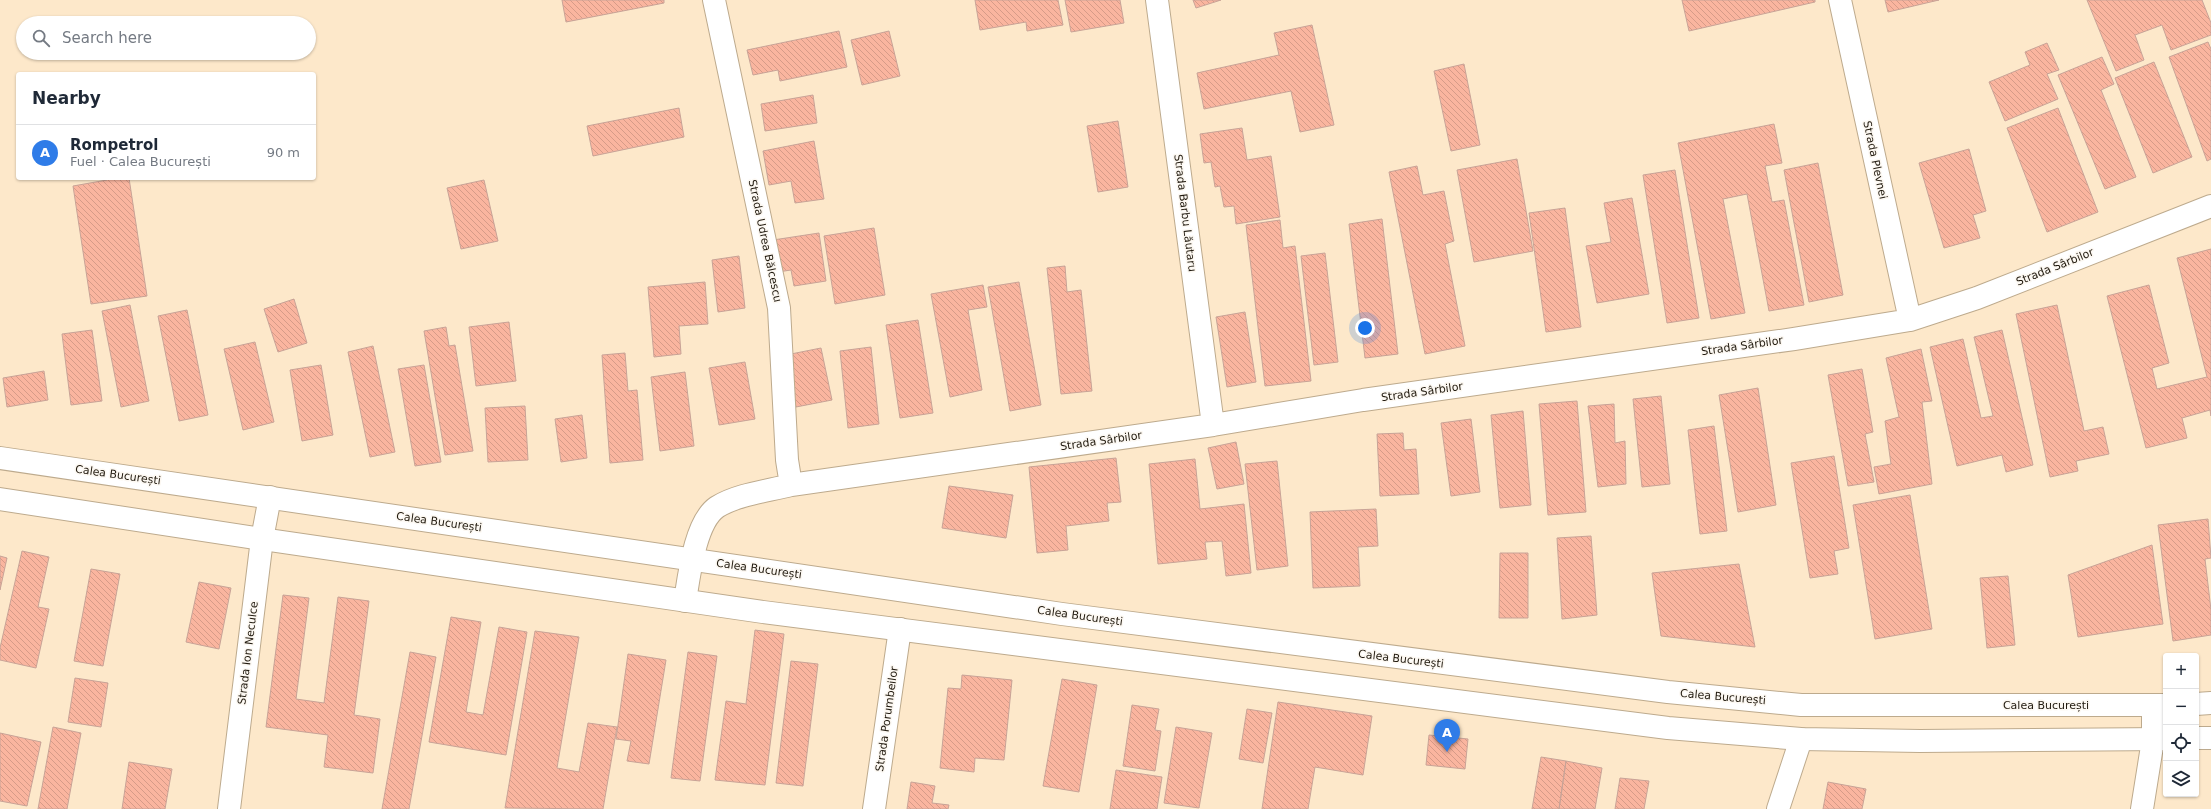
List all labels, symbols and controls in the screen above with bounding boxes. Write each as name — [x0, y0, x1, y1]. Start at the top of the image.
search box — [16, 16, 316, 60]
icon: search — [30, 27, 52, 49]
text: Search here — [62, 29, 152, 47]
text: Nearby — [32, 88, 101, 108]
street label: Strada Plevnei — [1860, 120, 1890, 200]
text: Rompetrol — [70, 136, 158, 154]
text: A — [40, 145, 50, 160]
text: 90 m — [267, 145, 300, 160]
street label: Strada Barbu Lăutaru — [1171, 153, 1199, 273]
text: Fuel · Calea București — [70, 154, 211, 169]
street label: Strada Udrea Bălcescu — [746, 179, 784, 303]
street label: Strada Sârbilor — [2014, 245, 2096, 288]
your location — [1355, 318, 1375, 338]
street label: Strada Sârbilor — [1700, 334, 1784, 358]
street label: Strada Sârbilor — [1380, 380, 1464, 404]
street label: Strada Sârbilor — [1059, 429, 1143, 453]
street label: Calea București — [74, 463, 162, 487]
street label: Calea București — [395, 510, 483, 534]
street label: Calea București — [715, 557, 803, 581]
street label: Strada Ion Neculce — [235, 600, 261, 705]
street label: Calea București — [1036, 604, 1124, 628]
street label: Calea București — [1357, 647, 1445, 671]
map controls — [2163, 653, 2199, 797]
button: + — [2163, 653, 2199, 689]
street label: Strada Porumbeilor — [873, 665, 901, 772]
street label: Calea București — [1680, 687, 1766, 707]
button: − — [2163, 689, 2199, 725]
street label: Calea București — [2003, 699, 2089, 712]
pin: A — [1434, 719, 1460, 752]
button: locate — [2163, 725, 2199, 761]
button: layers — [2163, 761, 2199, 797]

